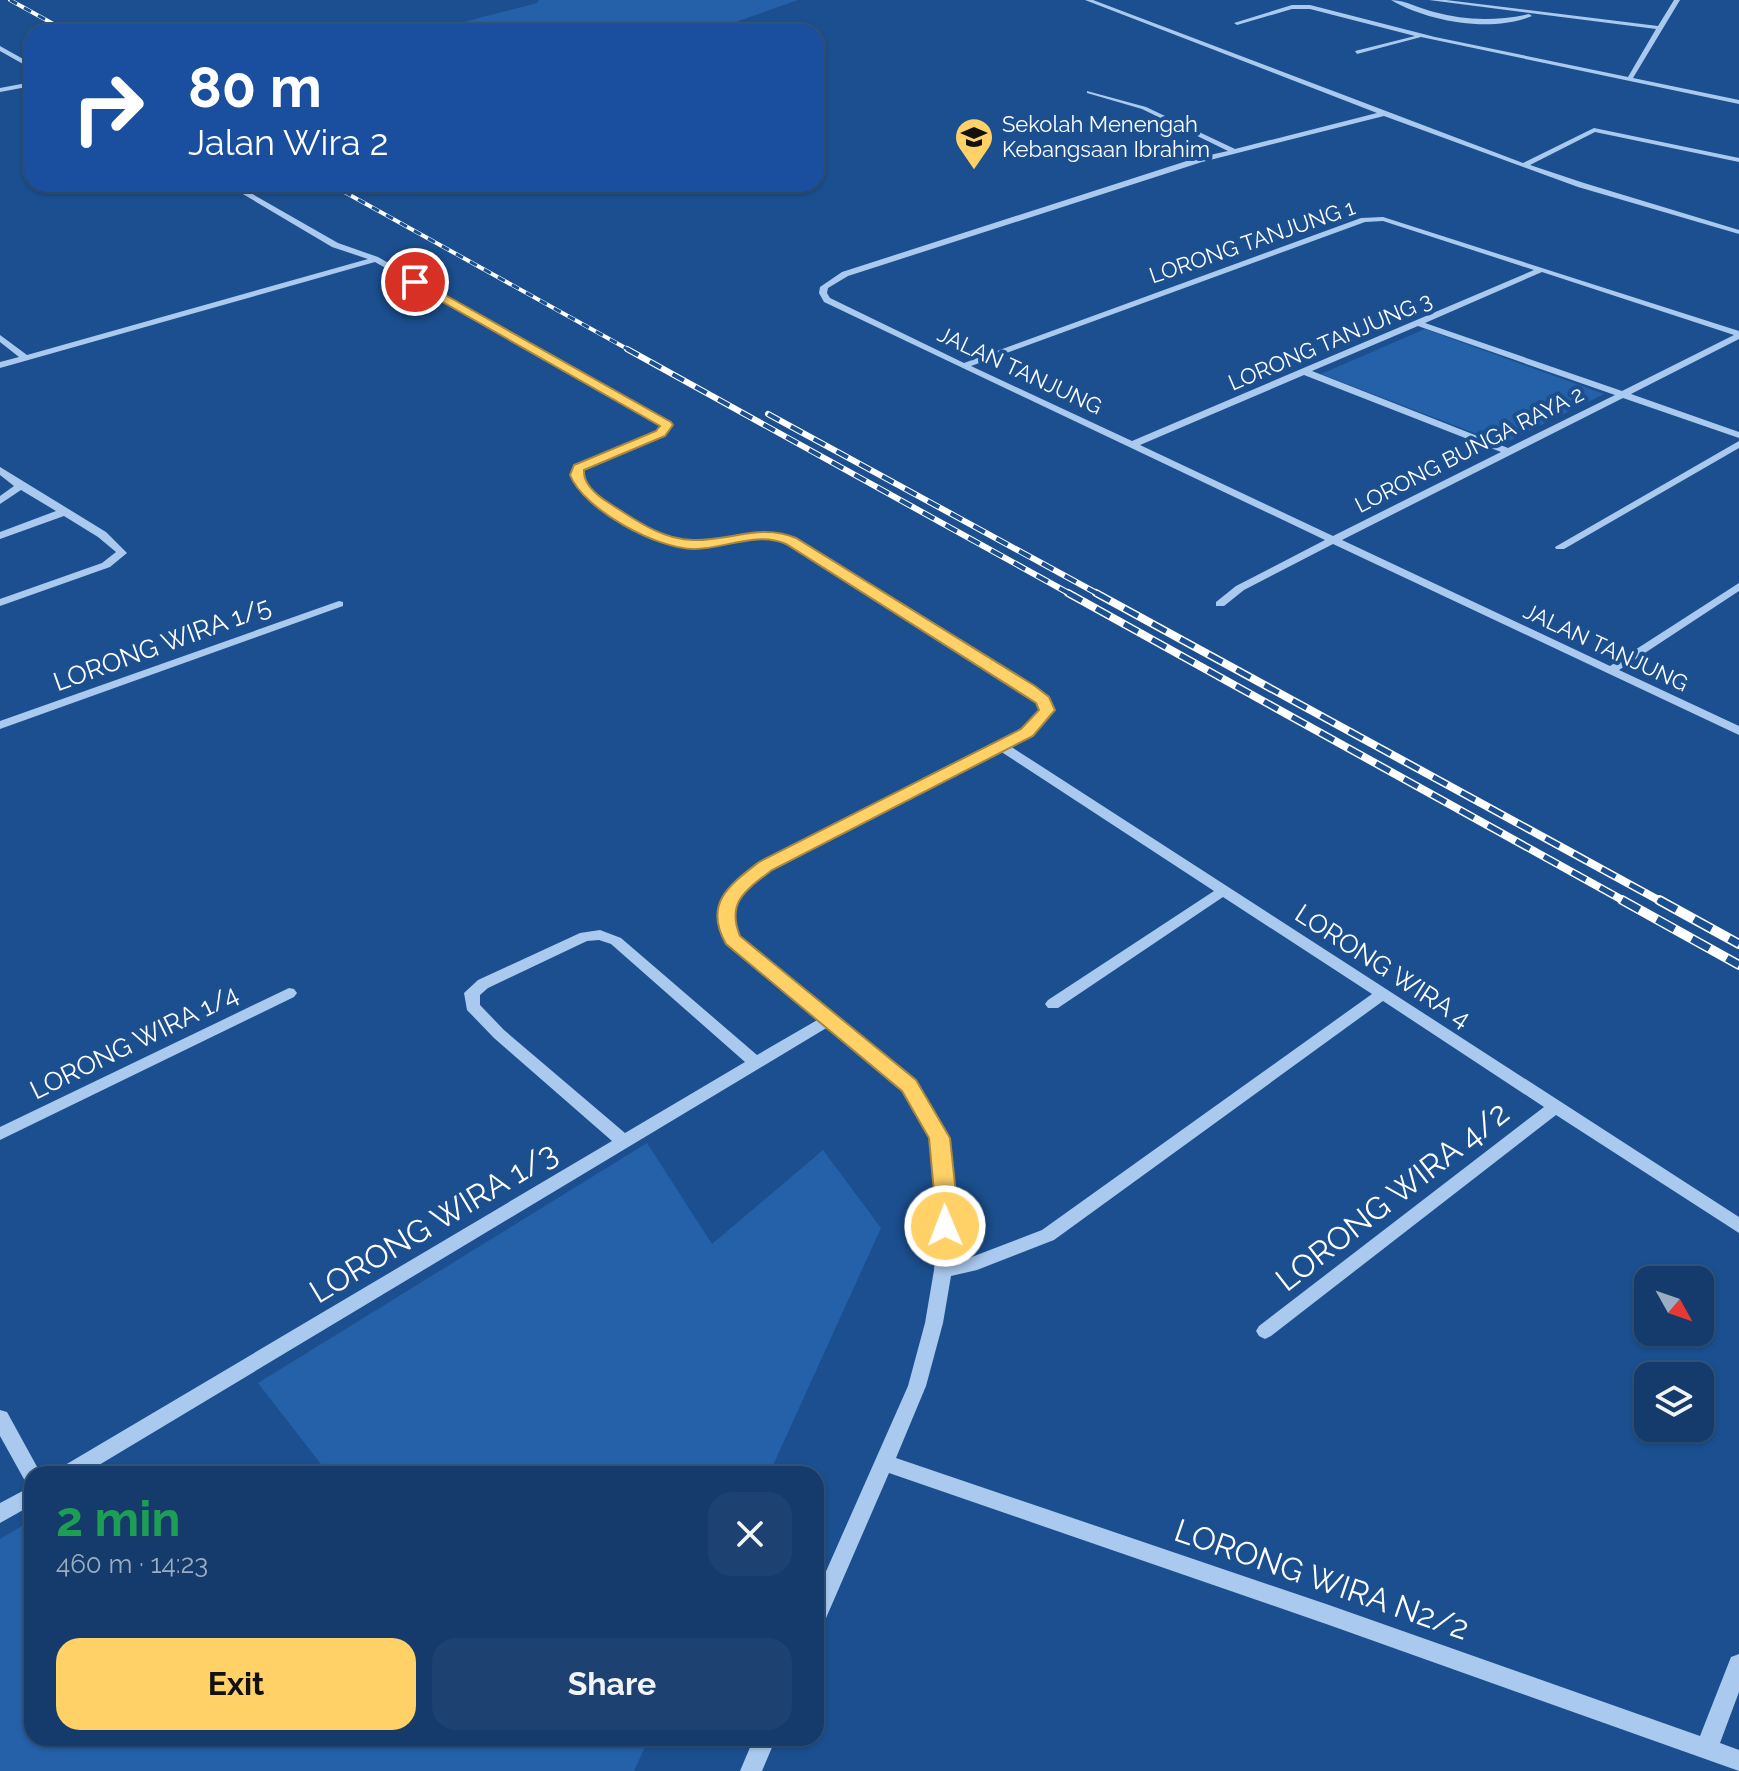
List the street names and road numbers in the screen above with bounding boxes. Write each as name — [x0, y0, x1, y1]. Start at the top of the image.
street label: LORONG TANJUNG 1 — [1146, 194, 1358, 288]
street label: LORONG TANJUNG 3 — [1224, 286, 1436, 396]
street label: JALAN TANJUNG — [934, 321, 1106, 419]
street label: LORONG BUNGA RAYA 2 — [1350, 380, 1588, 518]
street label: LORONG WIRA 1/5 — [49, 591, 275, 697]
street label: JALAN TANJUNG — [1520, 598, 1692, 696]
street label: LORONG WIRA 4 — [1290, 898, 1476, 1034]
street label: LORONG WIRA 1/4 — [25, 979, 243, 1105]
street label: LORONG WIRA 4/2 — [1268, 1094, 1516, 1298]
street label: LORONG WIRA 1/3 — [303, 1134, 563, 1310]
street label: LORONG WIRA N2/2 — [1170, 1511, 1474, 1647]

